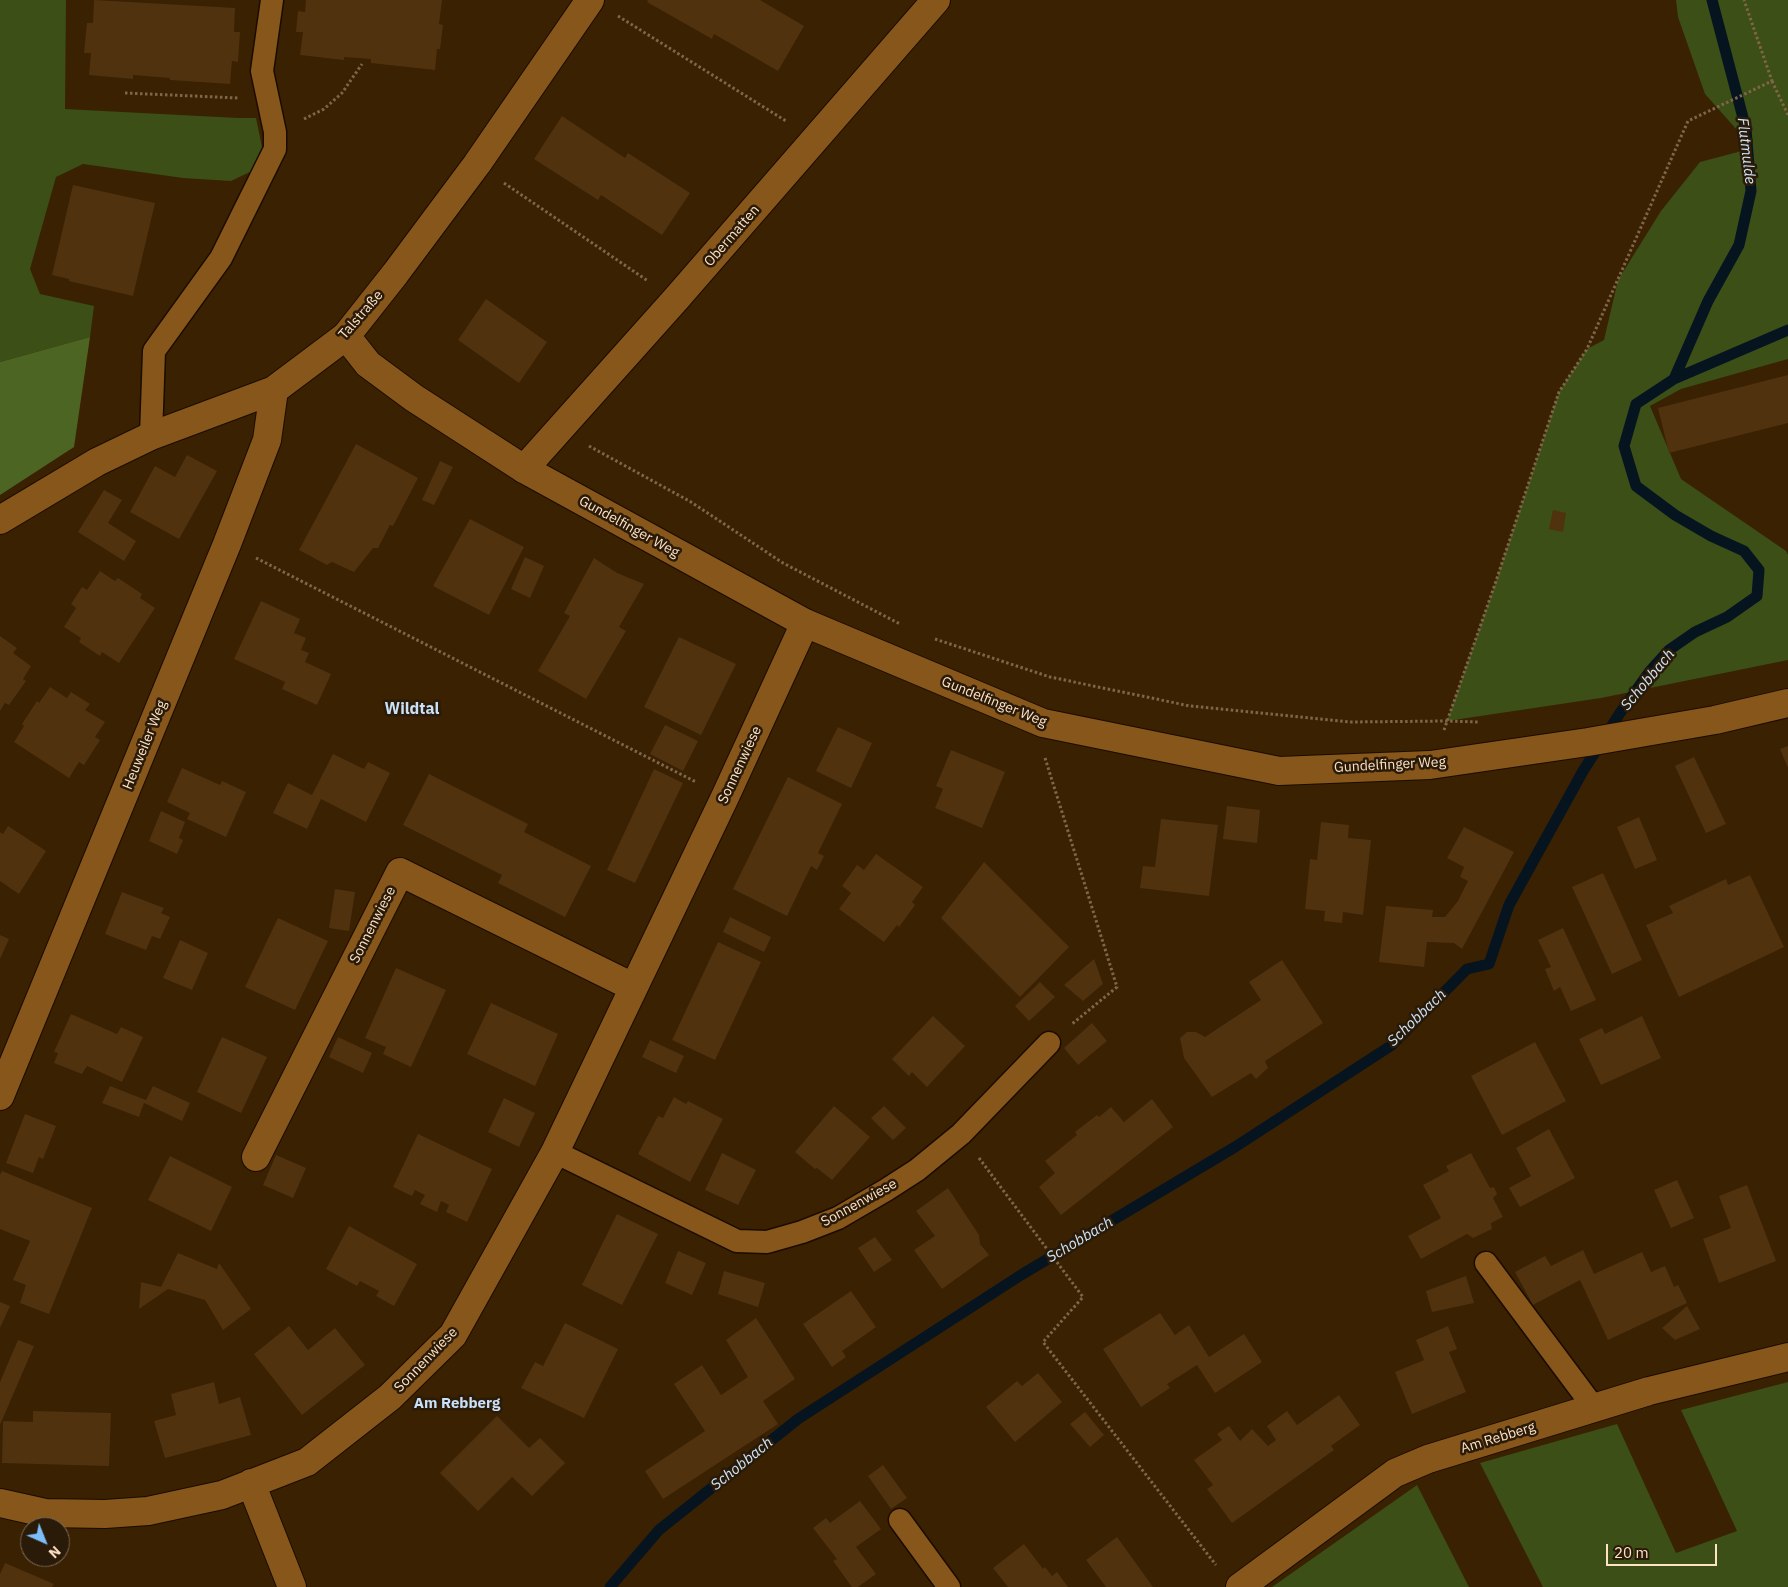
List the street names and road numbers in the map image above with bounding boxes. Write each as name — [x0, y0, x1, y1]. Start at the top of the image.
street label: Obermatten — [701, 202, 763, 270]
street label: Talstraße — [335, 287, 387, 343]
street label: Gundelfinger Weg — [576, 493, 682, 561]
street label: Gundelfinger Weg — [939, 673, 1049, 731]
street label: Heuweiler Weg — [119, 698, 171, 792]
street label: Sonnenwiese — [715, 723, 765, 807]
street label: Gundelfinger Weg — [1334, 754, 1446, 776]
street label: Sonnenwiese — [346, 884, 400, 966]
street label: Sonnenwiese — [818, 1175, 900, 1231]
street label: Sonnenwiese — [391, 1324, 461, 1396]
street label: Am Rebberg — [1459, 1419, 1537, 1457]

